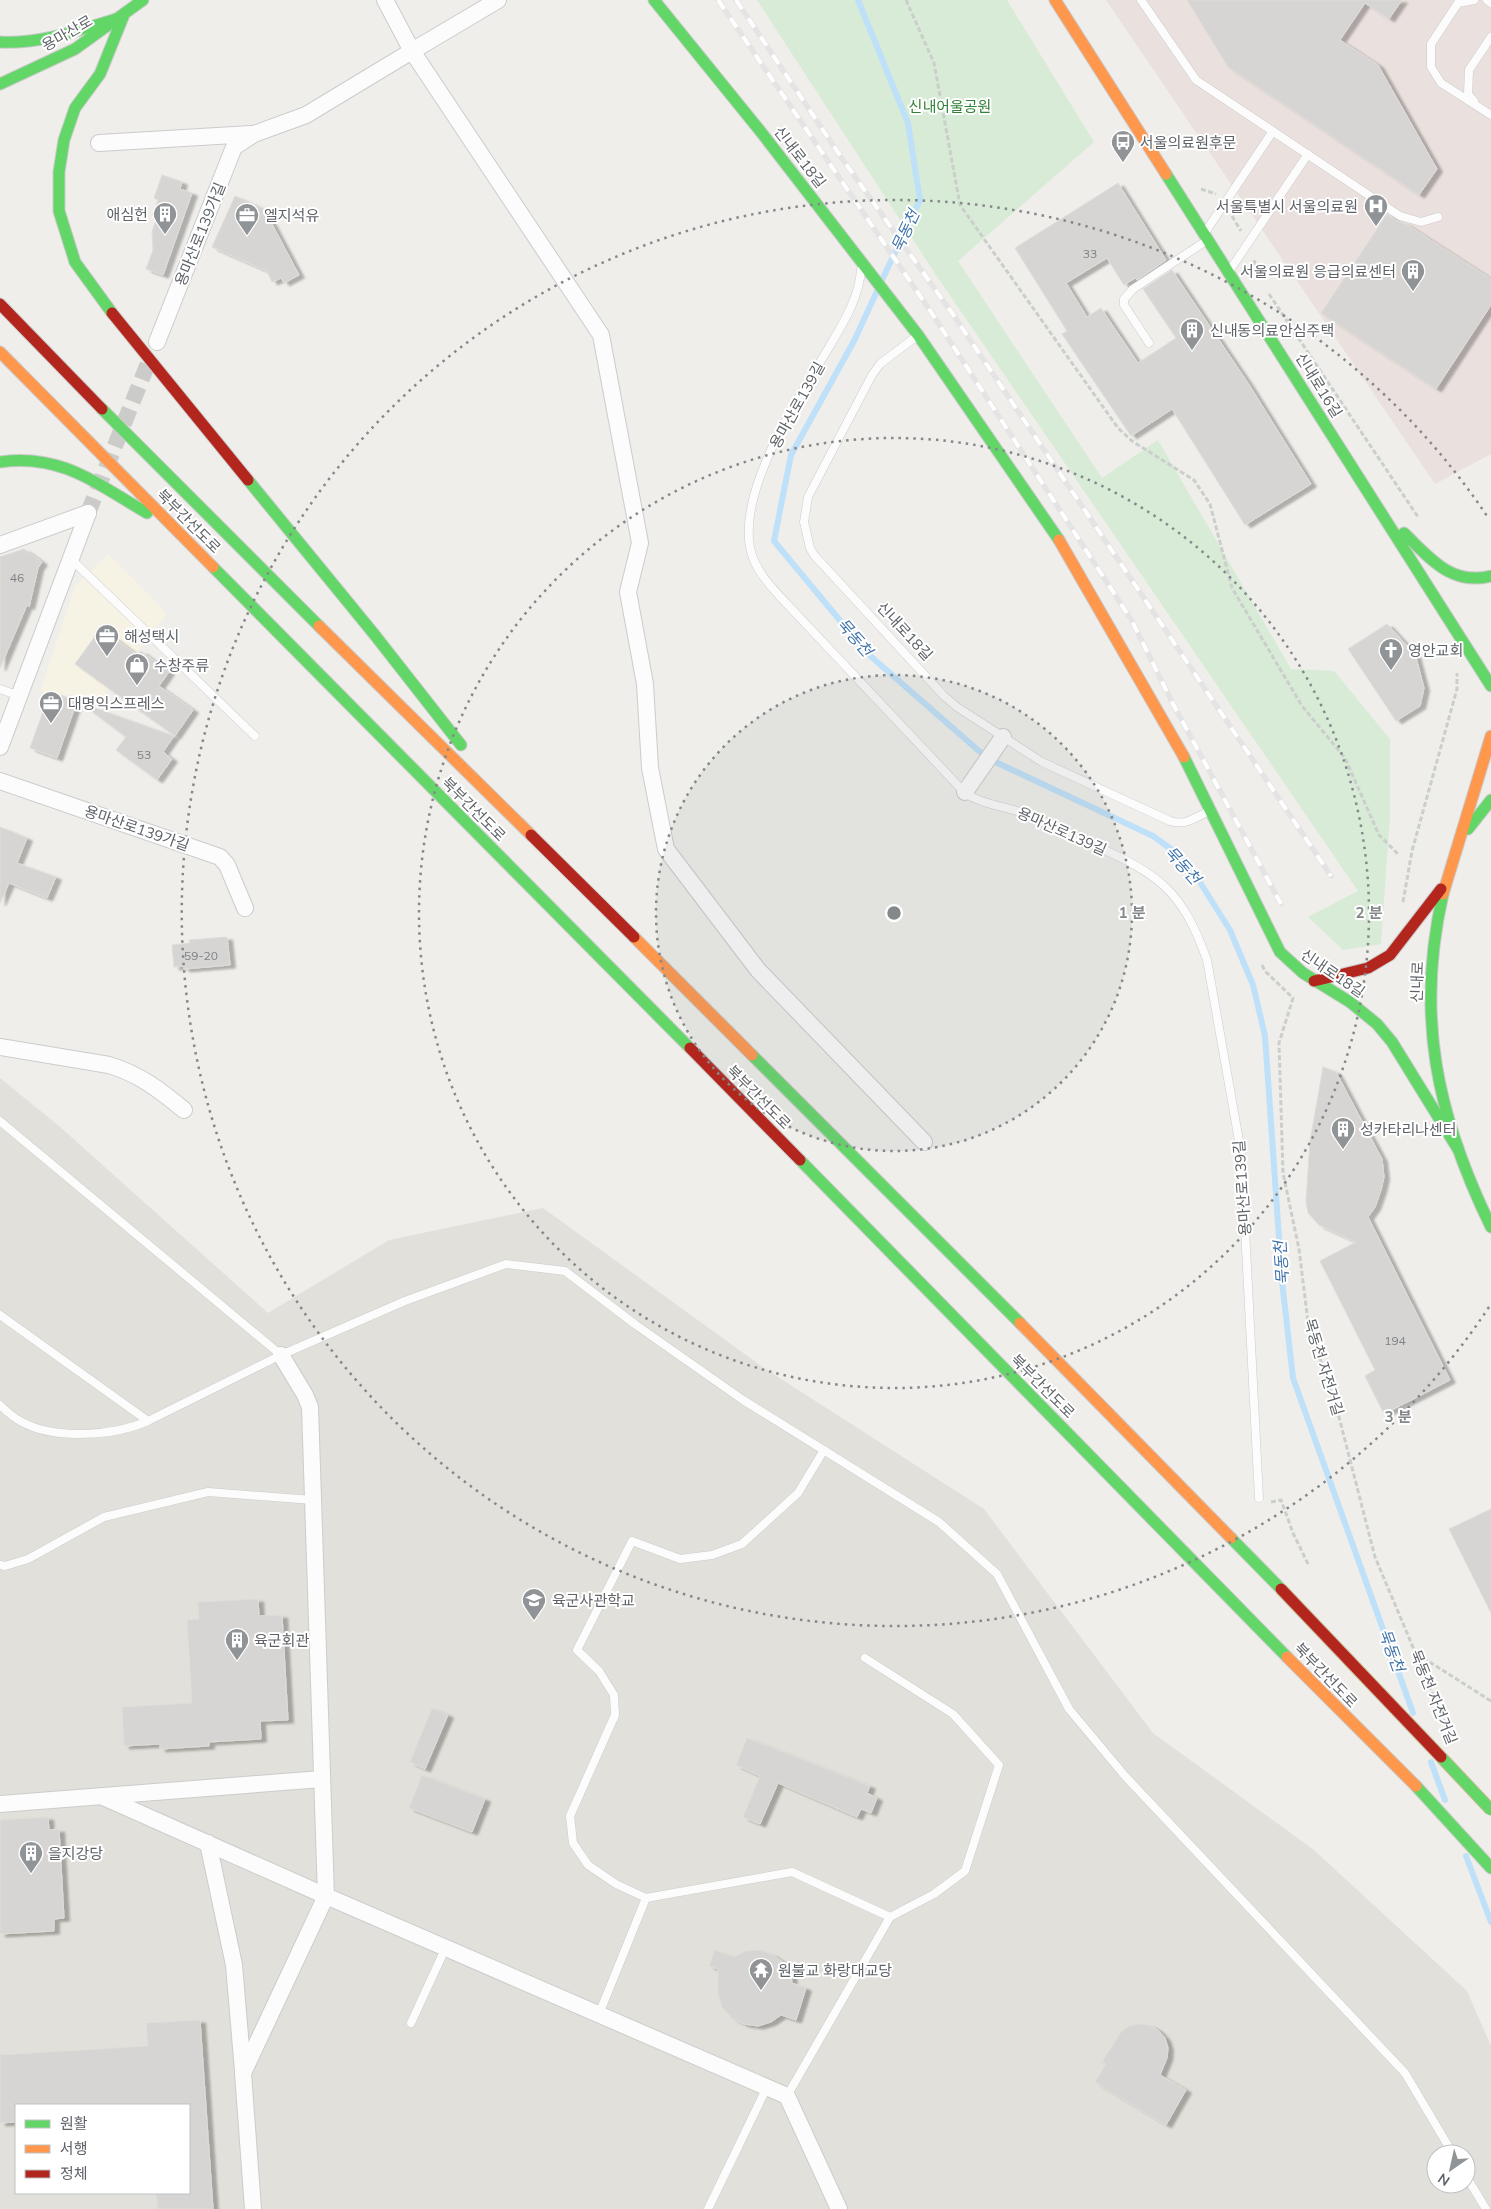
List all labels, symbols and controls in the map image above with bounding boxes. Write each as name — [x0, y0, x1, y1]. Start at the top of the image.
street label: 용마산로 — [38, 11, 96, 55]
park label: 신내어울공원 — [909, 97, 991, 116]
street label: 신내로18길 — [770, 122, 830, 192]
bus stop icon: 서울의료원후문 — [1110, 129, 1136, 163]
place label: 서울의료원후문 — [1140, 133, 1237, 152]
street label: 용마산로139가길 — [171, 180, 229, 288]
hospital icon: 서울특별시 서울의료원 — [1363, 193, 1389, 227]
place label: 서울특별시 서울의료원 — [1216, 197, 1358, 216]
building icon: 애심헌 — [152, 201, 178, 235]
office icon: 엘지석유 — [234, 202, 260, 236]
place label: 애심헌 — [107, 205, 148, 224]
water label: 묵동천 — [887, 205, 924, 255]
place label: 엘지석유 — [264, 206, 319, 225]
house number: 33 — [1083, 246, 1097, 261]
building icon: 서울의료원 응급의료센터 — [1400, 258, 1426, 292]
place label: 서울의료원 응급의료센터 — [1240, 262, 1396, 281]
building icon: 신내동의료안심주택 — [1179, 317, 1205, 351]
place label: 신내동의료안심주택 — [1210, 321, 1334, 340]
street label: 신내로16길 — [1292, 349, 1346, 421]
street label: 용마산로139길 — [765, 358, 829, 452]
street label: 북부간선도로 — [153, 485, 225, 557]
house number: 46 — [10, 570, 24, 585]
street label: 신내로18길 — [873, 598, 937, 664]
water label: 묵동천 — [833, 614, 879, 662]
office icon: 해성택시 — [94, 623, 120, 657]
place label: 해성택시 — [124, 627, 179, 646]
church icon: 영안교회 — [1378, 637, 1404, 671]
place label: 영안교회 — [1408, 641, 1463, 660]
shop icon: 수창주류 — [124, 652, 150, 686]
place label: 수창주류 — [154, 656, 209, 675]
office icon: 대명익스프레스 — [38, 690, 64, 724]
place label: 대명익스프레스 — [68, 694, 165, 713]
house number: 53 — [137, 747, 151, 762]
street label: 북부간선도로 — [438, 773, 510, 845]
street label: 용마산로139가길 — [82, 801, 192, 855]
street label: 용마산로139길 — [1014, 803, 1110, 859]
water label: 묵동천 — [1161, 842, 1207, 890]
text: 1 분 — [1119, 903, 1146, 922]
text: 2 분 — [1356, 903, 1383, 922]
centre of rings — [885, 904, 903, 922]
street label: 신내로18길 — [1297, 945, 1369, 1001]
house number: 59-20 — [184, 948, 218, 963]
street label: 신내로 — [1407, 961, 1427, 1003]
street label: 북부간선도로 — [723, 1061, 795, 1133]
building icon: 성카타리나센터 — [1330, 1116, 1356, 1150]
place label: 성카타리나센터 — [1360, 1120, 1457, 1139]
street label: 용마산로139길 — [1229, 1139, 1255, 1237]
water label: 묵동천 — [1269, 1238, 1293, 1286]
street label: 목동천 자전거길 — [1300, 1316, 1348, 1418]
house number: 194 — [1384, 1333, 1406, 1348]
street label: 북부간선도로 — [1007, 1350, 1079, 1422]
text: 3 분 — [1385, 1407, 1412, 1426]
school or university icon: 육군사관학교 — [521, 1587, 547, 1621]
place label: 육군사관학교 — [552, 1591, 635, 1610]
water label: 묵동천 — [1375, 1626, 1410, 1676]
building icon: 육군회관 — [224, 1627, 250, 1661]
place label: 육군회관 — [254, 1631, 309, 1650]
street label: 북부간선도로 — [1290, 1639, 1362, 1711]
street label: 묵동천 자전거길 — [1406, 1647, 1462, 1747]
building icon: 을지강당 — [18, 1840, 44, 1874]
place label: 을지강당 — [48, 1844, 103, 1863]
temple icon: 원불교 화랑대교당 — [748, 1957, 774, 1991]
place label: 원불교 화랑대교당 — [778, 1961, 893, 1980]
legend — [15, 2104, 190, 2194]
text: 원활 — [60, 2114, 88, 2133]
text: 서행 — [60, 2139, 88, 2158]
north arrow — [1426, 2144, 1476, 2194]
text: 정체 — [60, 2164, 88, 2183]
text: N — [1434, 2169, 1453, 2190]

